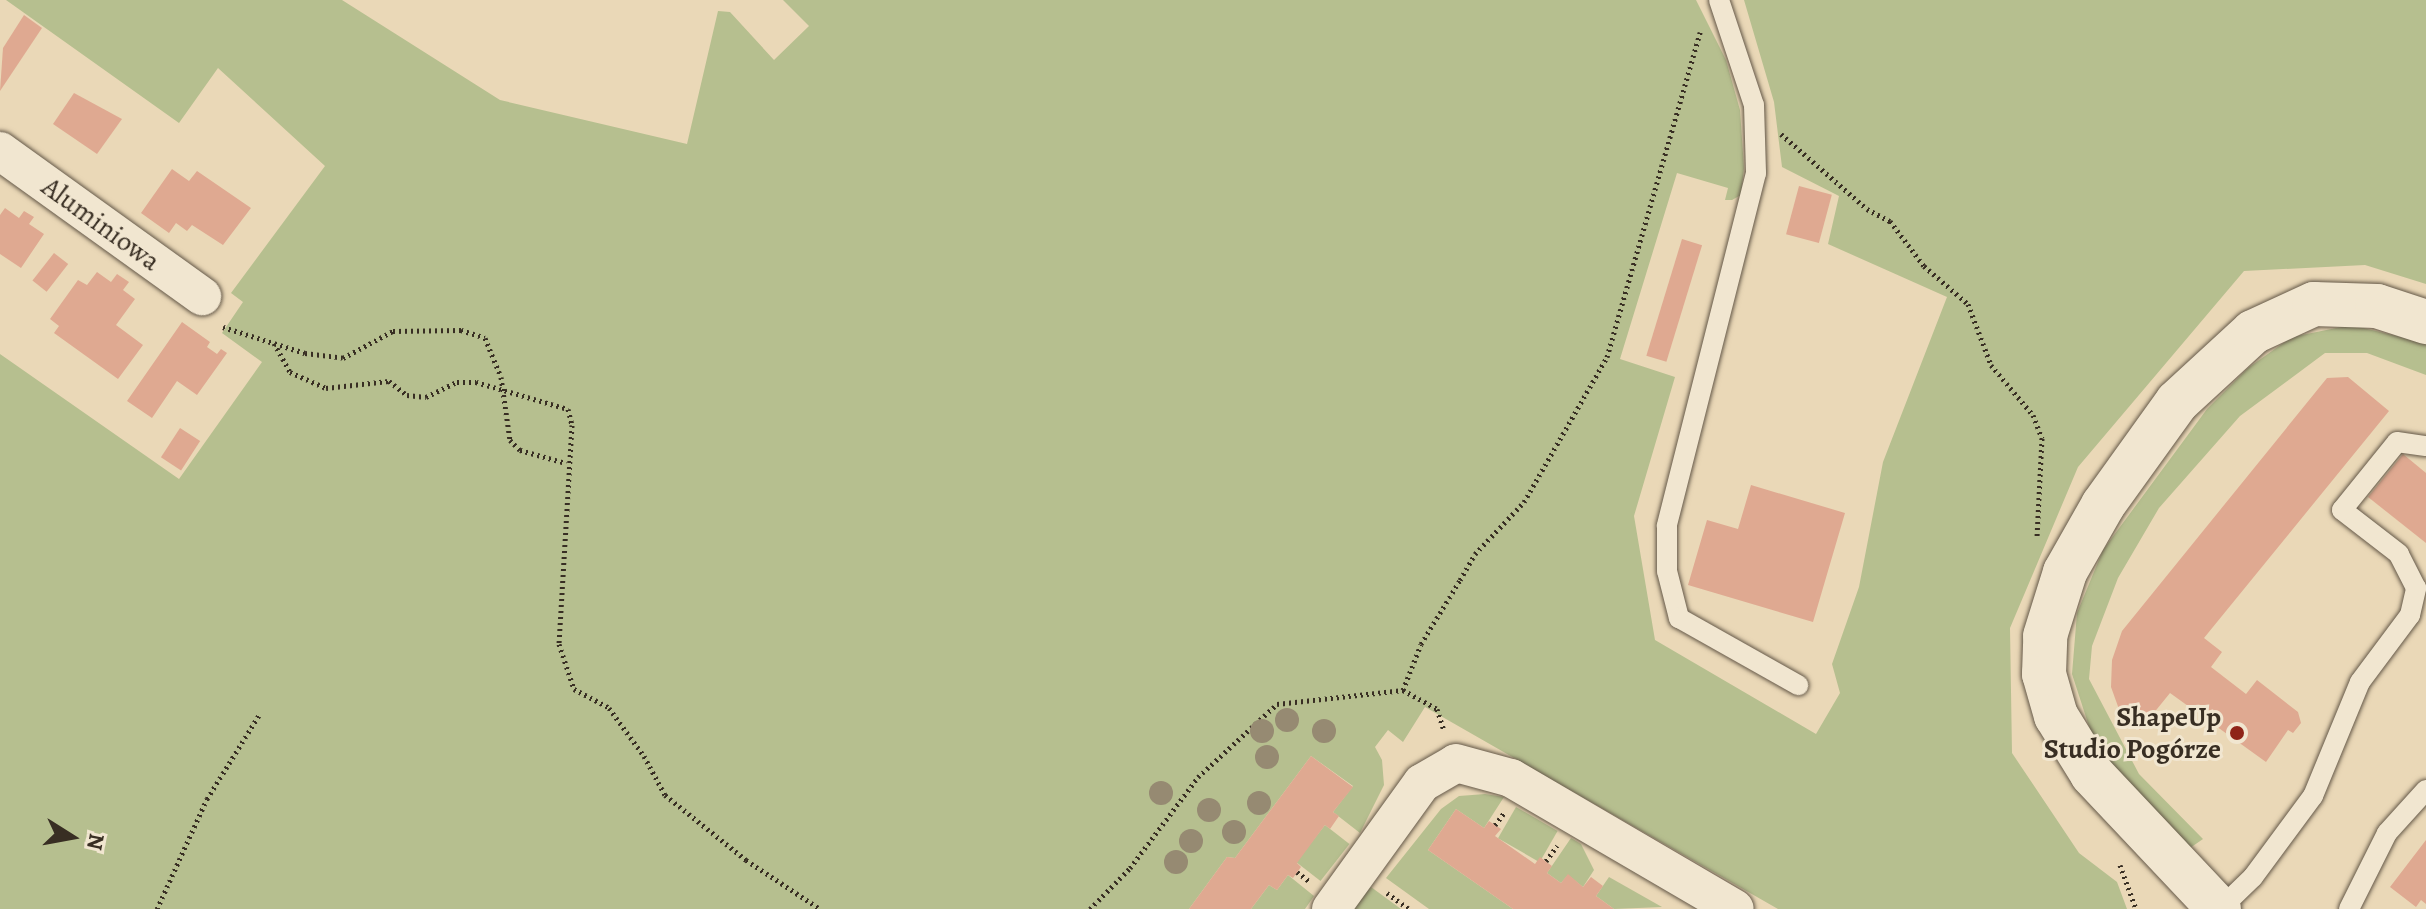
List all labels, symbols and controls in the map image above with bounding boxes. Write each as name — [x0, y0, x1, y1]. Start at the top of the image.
street label: Aluminiowa — [35, 170, 167, 278]
place label: ShapeUp Studio Pogórze — [2044, 700, 2221, 766]
marker: ShapeUp Studio Pogórze — [2228, 724, 2246, 742]
north arrow — [32, 797, 112, 877]
text: N — [79, 831, 112, 852]

